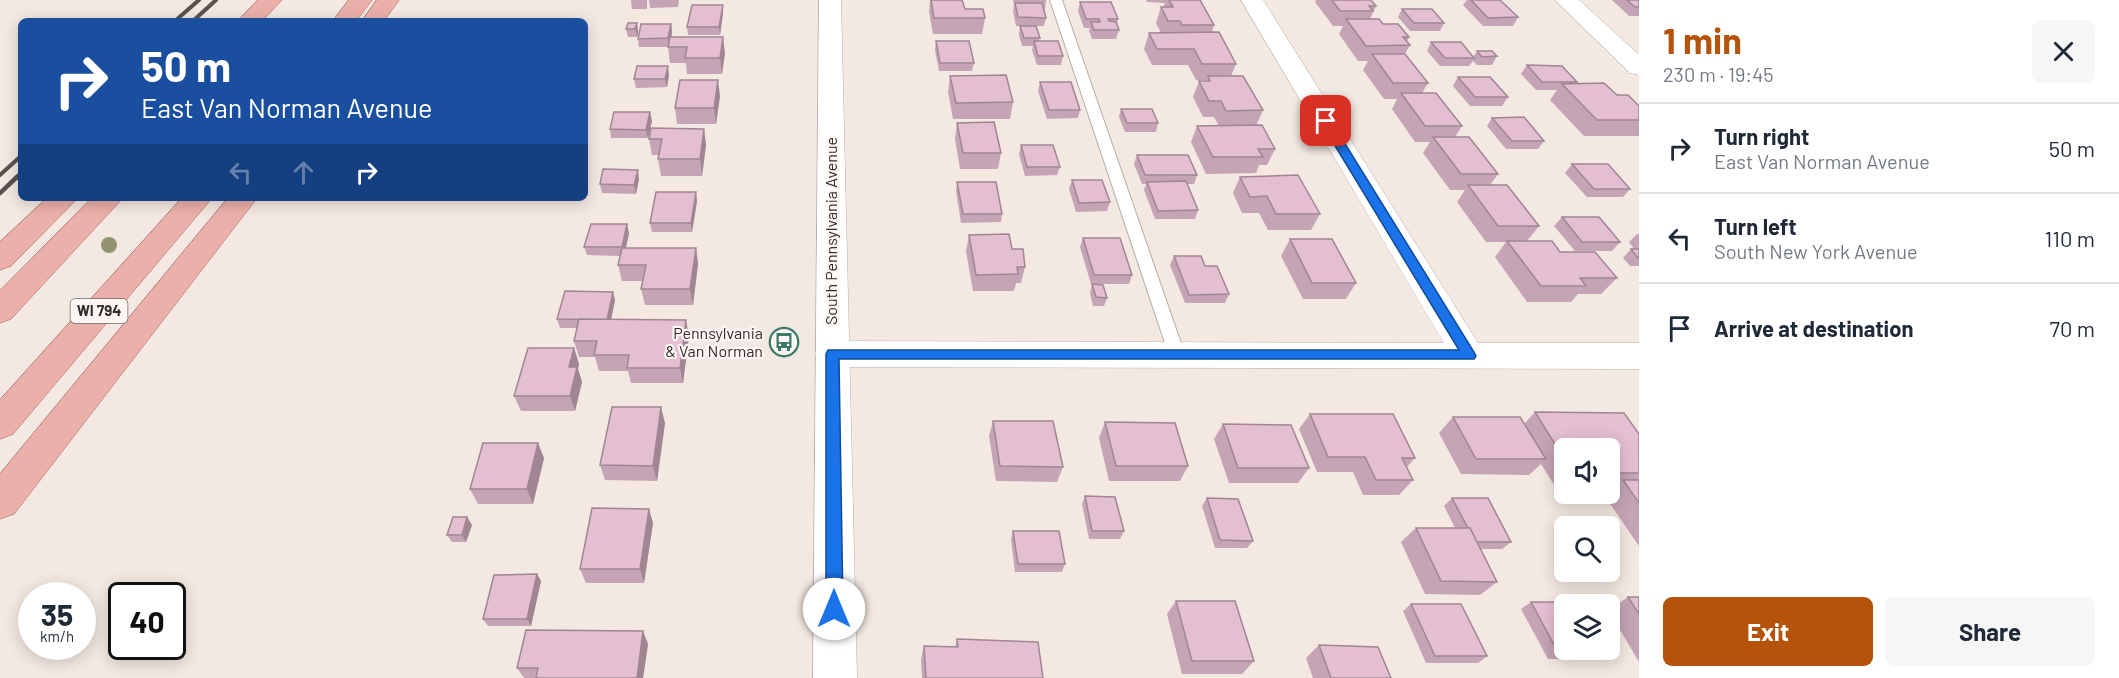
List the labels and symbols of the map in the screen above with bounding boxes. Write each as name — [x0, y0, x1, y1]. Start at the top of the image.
pin — [1300, 95, 1351, 146]
street label: South Pennsylvania Avenue — [821, 137, 840, 325]
road number: WI 794 — [70, 299, 128, 323]
place label: Pennsylvania & Van Norman — [665, 323, 763, 360]
bus stop icon: Pennsylvania & Van Norman — [768, 326, 800, 358]
position arrow — [802, 577, 866, 641]
speed limit sign: 40 — [108, 582, 186, 660]

